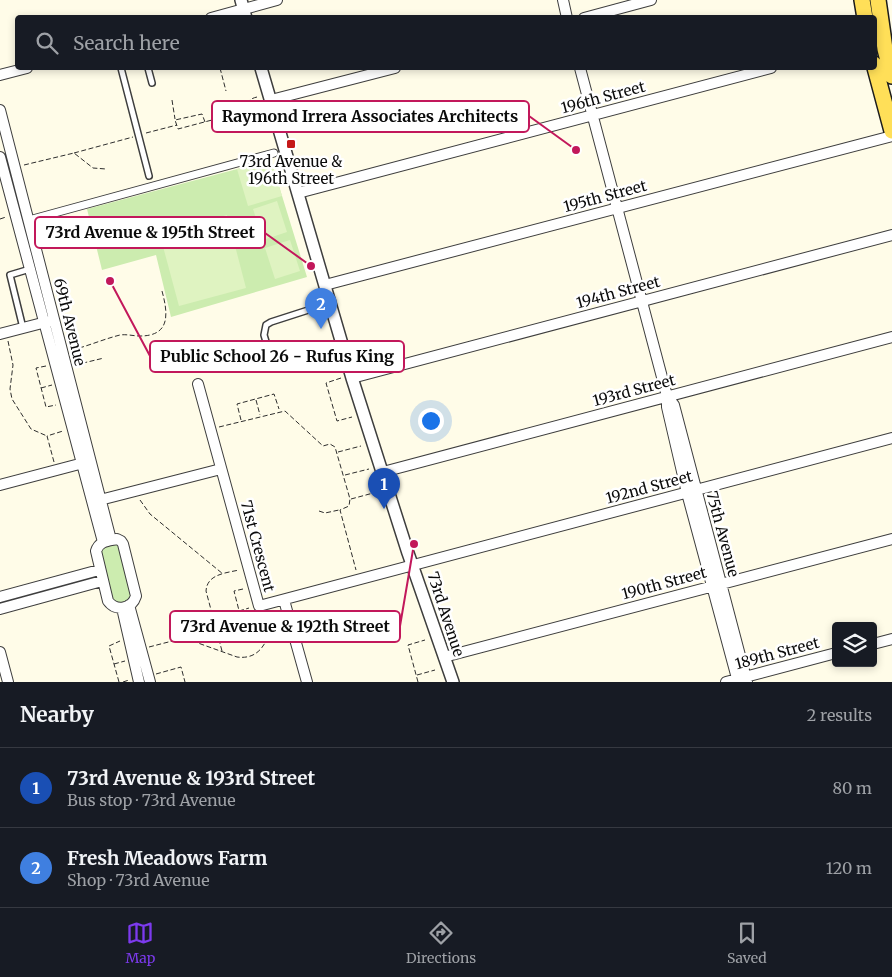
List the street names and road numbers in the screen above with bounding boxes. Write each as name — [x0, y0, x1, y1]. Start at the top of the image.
street label: 196th Street — [559, 77, 647, 117]
street label: 195th Street — [561, 176, 649, 216]
street label: 194th Street — [574, 272, 662, 312]
street label: 69th Avenue — [50, 276, 90, 368]
street label: 193rd Street — [591, 370, 677, 410]
street label: 192nd Street — [604, 466, 695, 508]
street label: 75th Avenue — [702, 489, 744, 579]
street label: 71st Crescent — [237, 498, 279, 594]
street label: 190th Street — [620, 563, 709, 603]
street label: 73rd Avenue — [423, 569, 469, 659]
street label: 189th Street — [733, 633, 821, 673]

